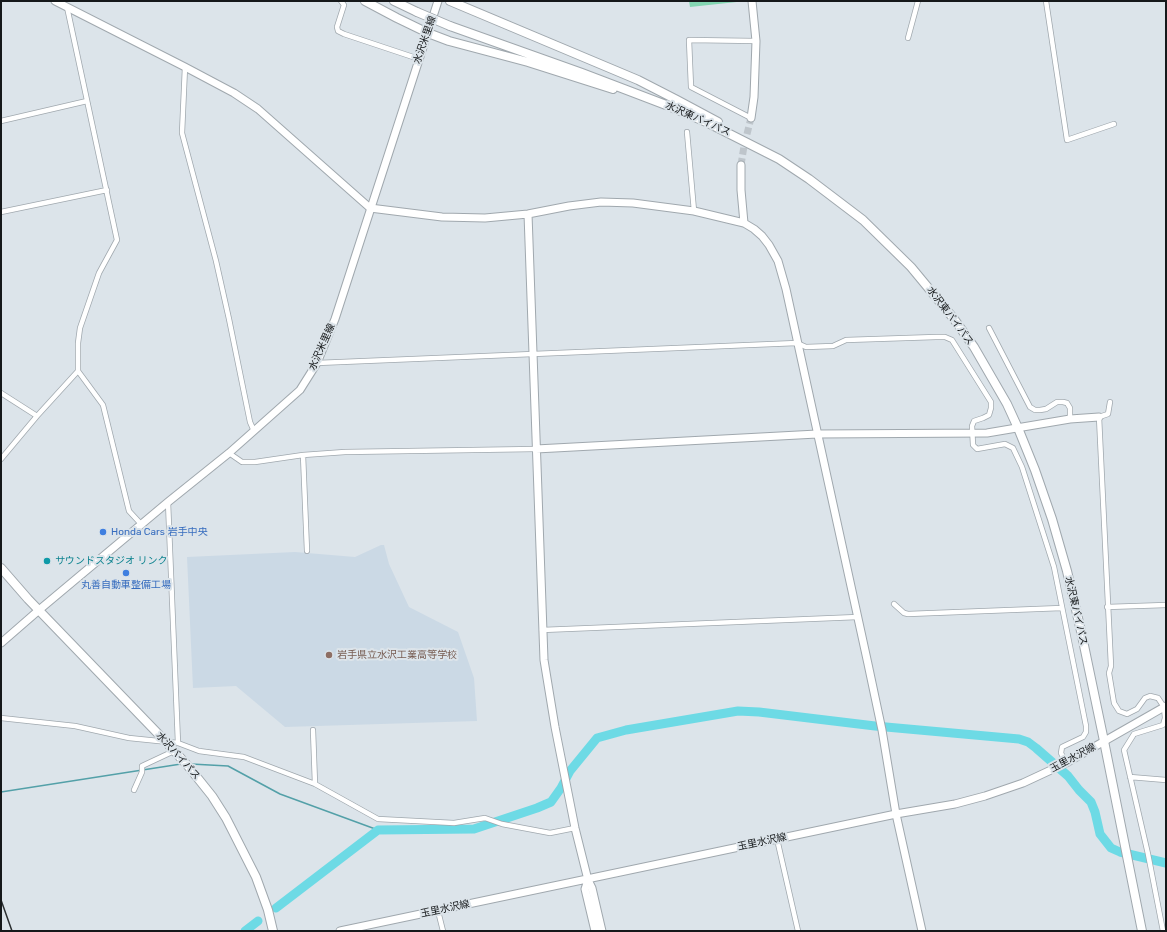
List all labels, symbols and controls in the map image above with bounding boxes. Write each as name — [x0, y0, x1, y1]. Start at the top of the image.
street label: 水沢米里線 — [411, 14, 439, 66]
street label: 水沢東バイパス — [664, 99, 732, 139]
street label: 水沢東バイパス — [924, 284, 976, 348]
street label: 水沢米里線 — [306, 322, 338, 372]
place label: Honda Cars 岩手中央 — [111, 526, 207, 538]
marker: Honda Cars 岩手中央 — [98, 527, 108, 537]
place label: サウンドスタジオ リンク — [55, 555, 167, 567]
marker: サウンドスタジオ リンク — [42, 556, 52, 566]
marker: 丸善自動車整備工場 — [121, 568, 131, 578]
street label: 水沢東バイパス — [1062, 576, 1090, 646]
place label: 丸善自動車整備工場 — [81, 579, 171, 591]
place label: 岩手県立水沢工業高等学校 — [337, 649, 457, 661]
marker: 岩手県立水沢工業高等学校 — [324, 650, 334, 660]
street label: 水沢バイパス — [153, 730, 203, 782]
street label: 玉里水沢線 — [1048, 741, 1098, 775]
street label: 玉里水沢線 — [736, 831, 788, 853]
street label: 玉里水沢線 — [419, 898, 471, 920]

